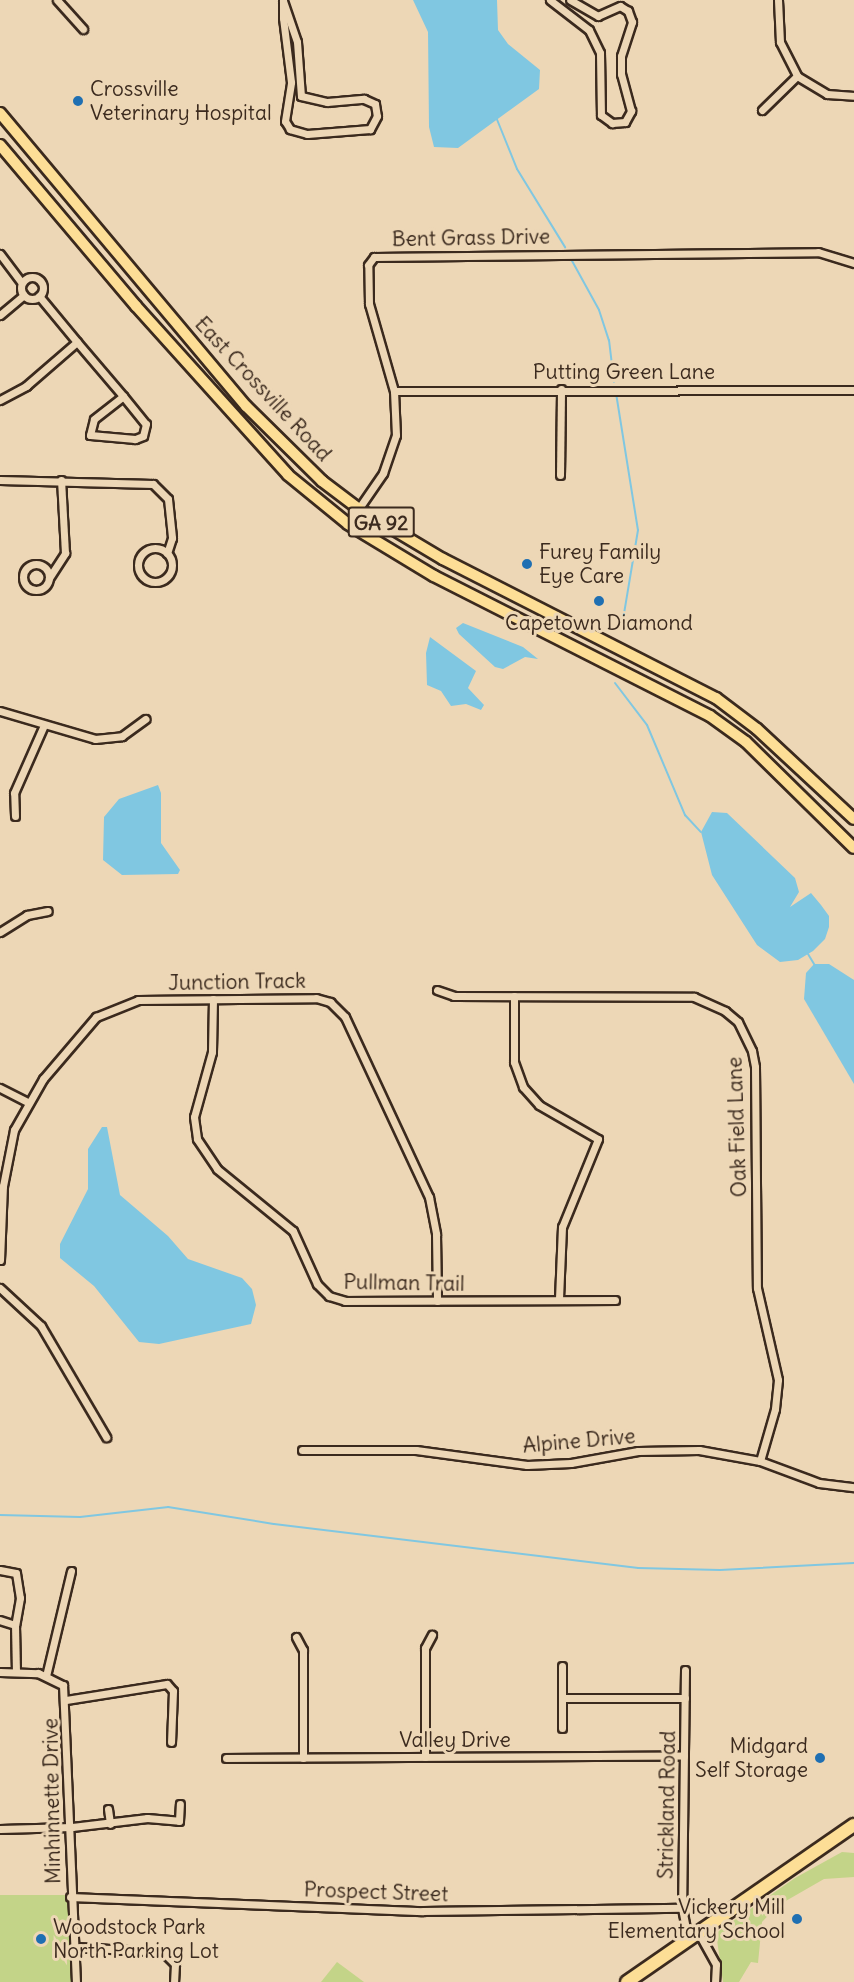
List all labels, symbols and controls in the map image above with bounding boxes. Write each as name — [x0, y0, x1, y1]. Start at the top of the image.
place label: Crossville Veterinary Hospital — [90, 76, 272, 126]
marker: Crossville Veterinary Hospital — [71, 94, 85, 108]
street label: Bent Grass Drive — [392, 224, 550, 252]
street label: East Crossville Road — [190, 311, 336, 467]
street label: Putting Green Lane — [533, 359, 715, 385]
road number: GA 92 — [346, 505, 416, 539]
place label: Furey Family Eye Care — [539, 539, 661, 589]
marker: Furey Family Eye Care — [520, 557, 534, 571]
marker: Capetown Diamond — [592, 594, 606, 608]
place label: Capetown Diamond — [505, 610, 693, 636]
street label: Junction Track — [168, 968, 306, 996]
street label: Oak Field Lane — [722, 1056, 752, 1198]
street label: Pullman Trail — [343, 1269, 465, 1297]
street label: Alpine Drive — [522, 1424, 636, 1458]
street label: Minhinnette Drive — [38, 1718, 66, 1884]
street label: Valley Drive — [399, 1727, 511, 1753]
street label: Strickland Road — [653, 1731, 681, 1879]
place label: Midgard Self Storage — [695, 1733, 808, 1783]
marker: Midgard Self Storage — [813, 1751, 827, 1765]
street label: Prospect Street — [303, 1877, 449, 1907]
place label: Vickery Mill Elementary School — [608, 1894, 785, 1944]
marker: Vickery Mill Elementary School — [790, 1912, 804, 1926]
place label: Woodstock Park North Parking Lot — [53, 1914, 219, 1964]
marker: Woodstock Park North Parking Lot — [34, 1932, 48, 1946]

